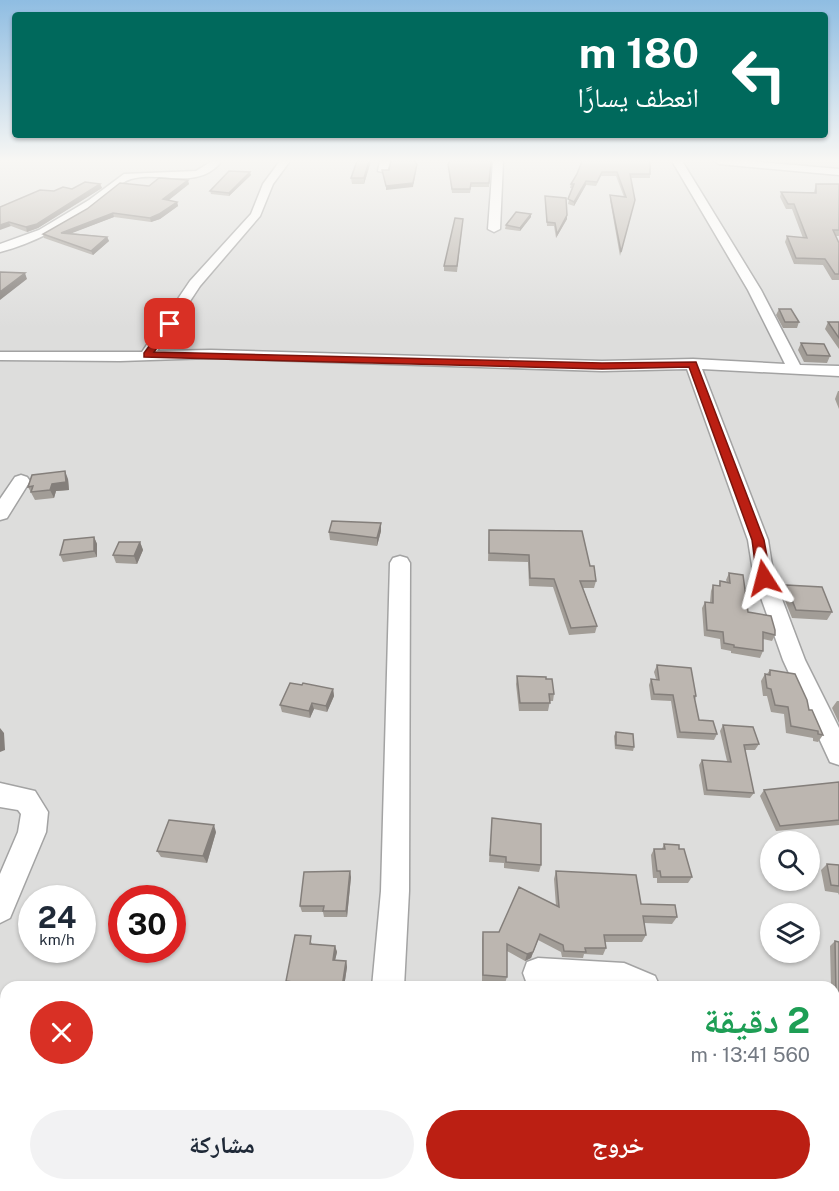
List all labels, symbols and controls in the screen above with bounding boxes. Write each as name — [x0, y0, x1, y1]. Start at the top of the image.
text: 180 m — [579, 28, 699, 77]
icon: left — [720, 36, 798, 114]
text: انعطف يسارًا — [578, 81, 699, 113]
pin — [144, 298, 195, 349]
icon: arrive — [153, 307, 186, 340]
position arrow — [732, 546, 796, 610]
map controls — [760, 831, 820, 963]
button: search — [760, 831, 820, 891]
speed limit sign: 30 — [108, 885, 186, 963]
text: 24 — [38, 899, 76, 935]
button: layers — [760, 903, 820, 963]
text: km/h — [39, 931, 75, 948]
text: 2 دقيقة — [703, 999, 810, 1041]
button: close — [30, 1001, 93, 1064]
text: 560 m · 13:41 — [690, 1043, 810, 1067]
button: مشاركة — [30, 1110, 414, 1179]
button: خروج — [426, 1110, 810, 1179]

